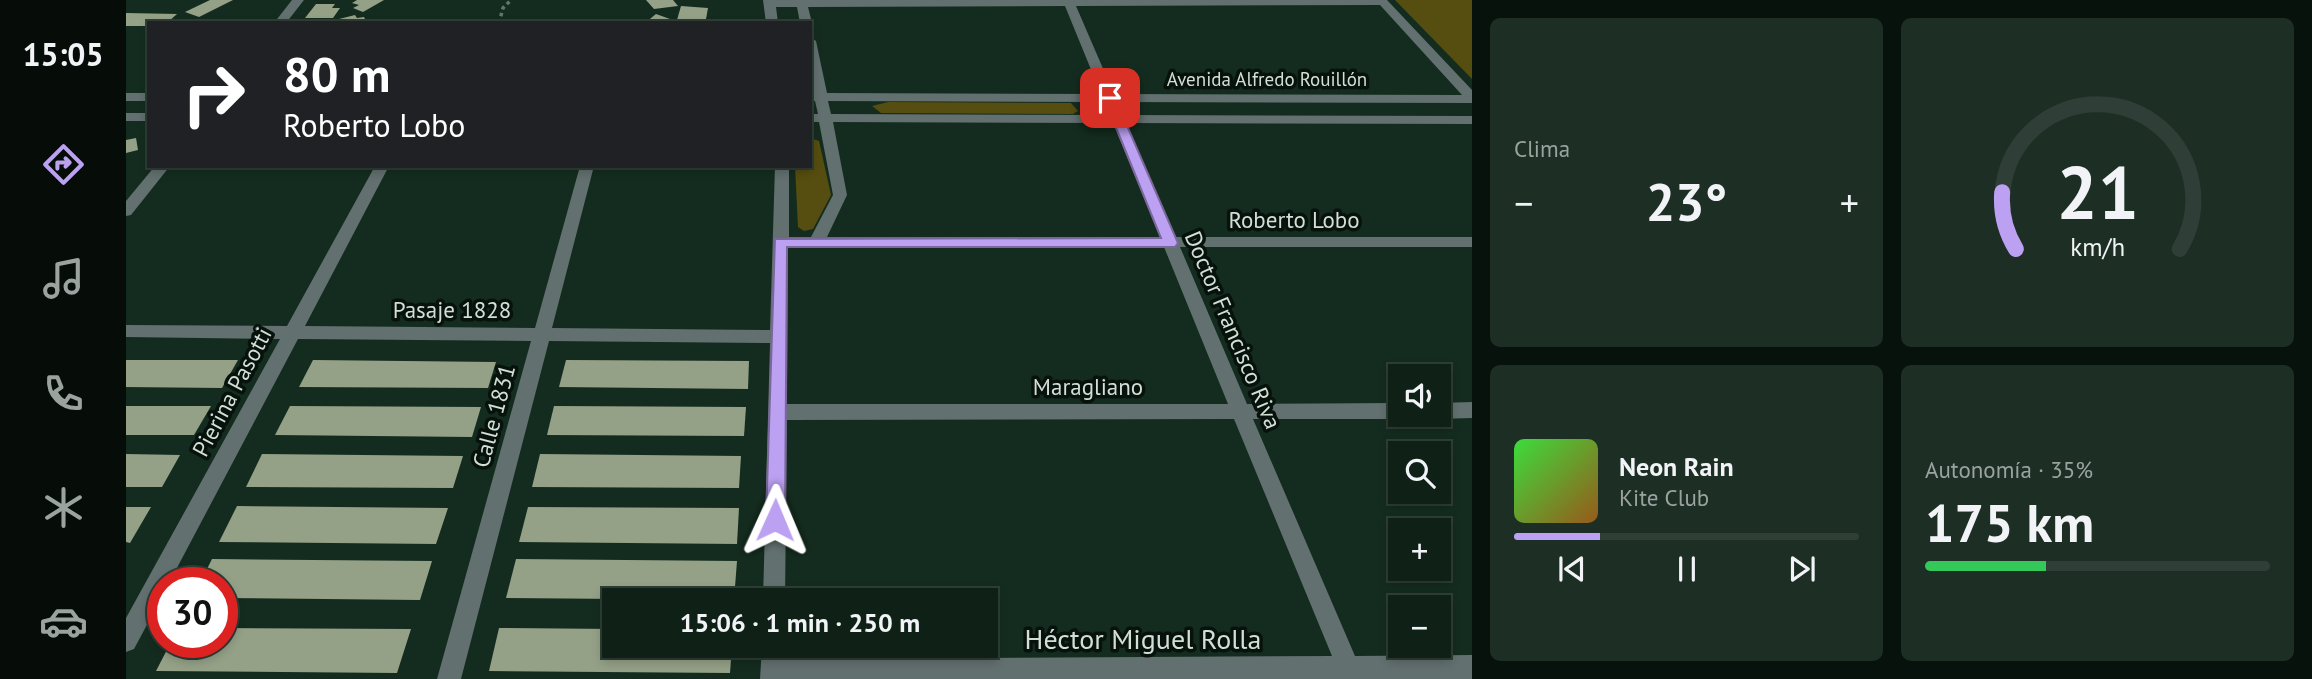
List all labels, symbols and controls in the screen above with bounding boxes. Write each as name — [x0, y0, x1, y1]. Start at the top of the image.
text: 15:05 — [22, 33, 104, 75]
text: 80 m — [283, 42, 390, 106]
icon: right — [168, 49, 259, 140]
street label: Avenida Alfredo Rouillón — [1167, 67, 1367, 91]
pin — [1080, 68, 1140, 128]
icon: arrive — [1091, 79, 1129, 117]
text: Roberto Lobo — [283, 104, 465, 146]
text: Clima — [1514, 134, 1570, 163]
icon: directions — [39, 140, 88, 189]
text: 21 — [2056, 145, 2139, 239]
text: 23° — [1646, 168, 1727, 235]
text: − — [1514, 178, 1533, 227]
text: + — [1840, 178, 1859, 227]
street label: Roberto Lobo — [1228, 205, 1360, 234]
street label: Doctor Francisco Riva — [1179, 226, 1288, 433]
text: km/h — [2070, 230, 2125, 262]
icon: music — [39, 254, 88, 303]
street label: Pasaje 1828 — [393, 295, 511, 324]
street label: Pierina Pasotti — [185, 322, 278, 461]
street label: Calle 1831 — [466, 361, 521, 471]
map controls — [1388, 364, 1451, 658]
button: sound — [1388, 364, 1451, 427]
icon: phone — [39, 369, 88, 418]
street label: Maragliano — [1033, 372, 1143, 401]
button: search — [1388, 441, 1451, 504]
text: Neon Rain — [1619, 450, 1734, 483]
text: Autonomía · 35% — [1925, 455, 2093, 484]
icon: climate — [39, 483, 88, 532]
position arrow — [738, 483, 812, 557]
text: Kite Club — [1619, 483, 1709, 512]
text: 175 km — [1925, 489, 2094, 556]
button: + — [1388, 518, 1451, 581]
icon: previous — [1553, 550, 1591, 588]
icon: pause — [1668, 550, 1706, 588]
icon: next — [1783, 550, 1821, 588]
speed limit sign: 30 — [147, 567, 238, 658]
button: − — [1388, 595, 1451, 658]
icon: car — [39, 597, 88, 646]
text: 15:06 · 1 min · 250 m — [680, 606, 920, 639]
street label: Héctor Miguel Rolla — [1025, 620, 1261, 657]

